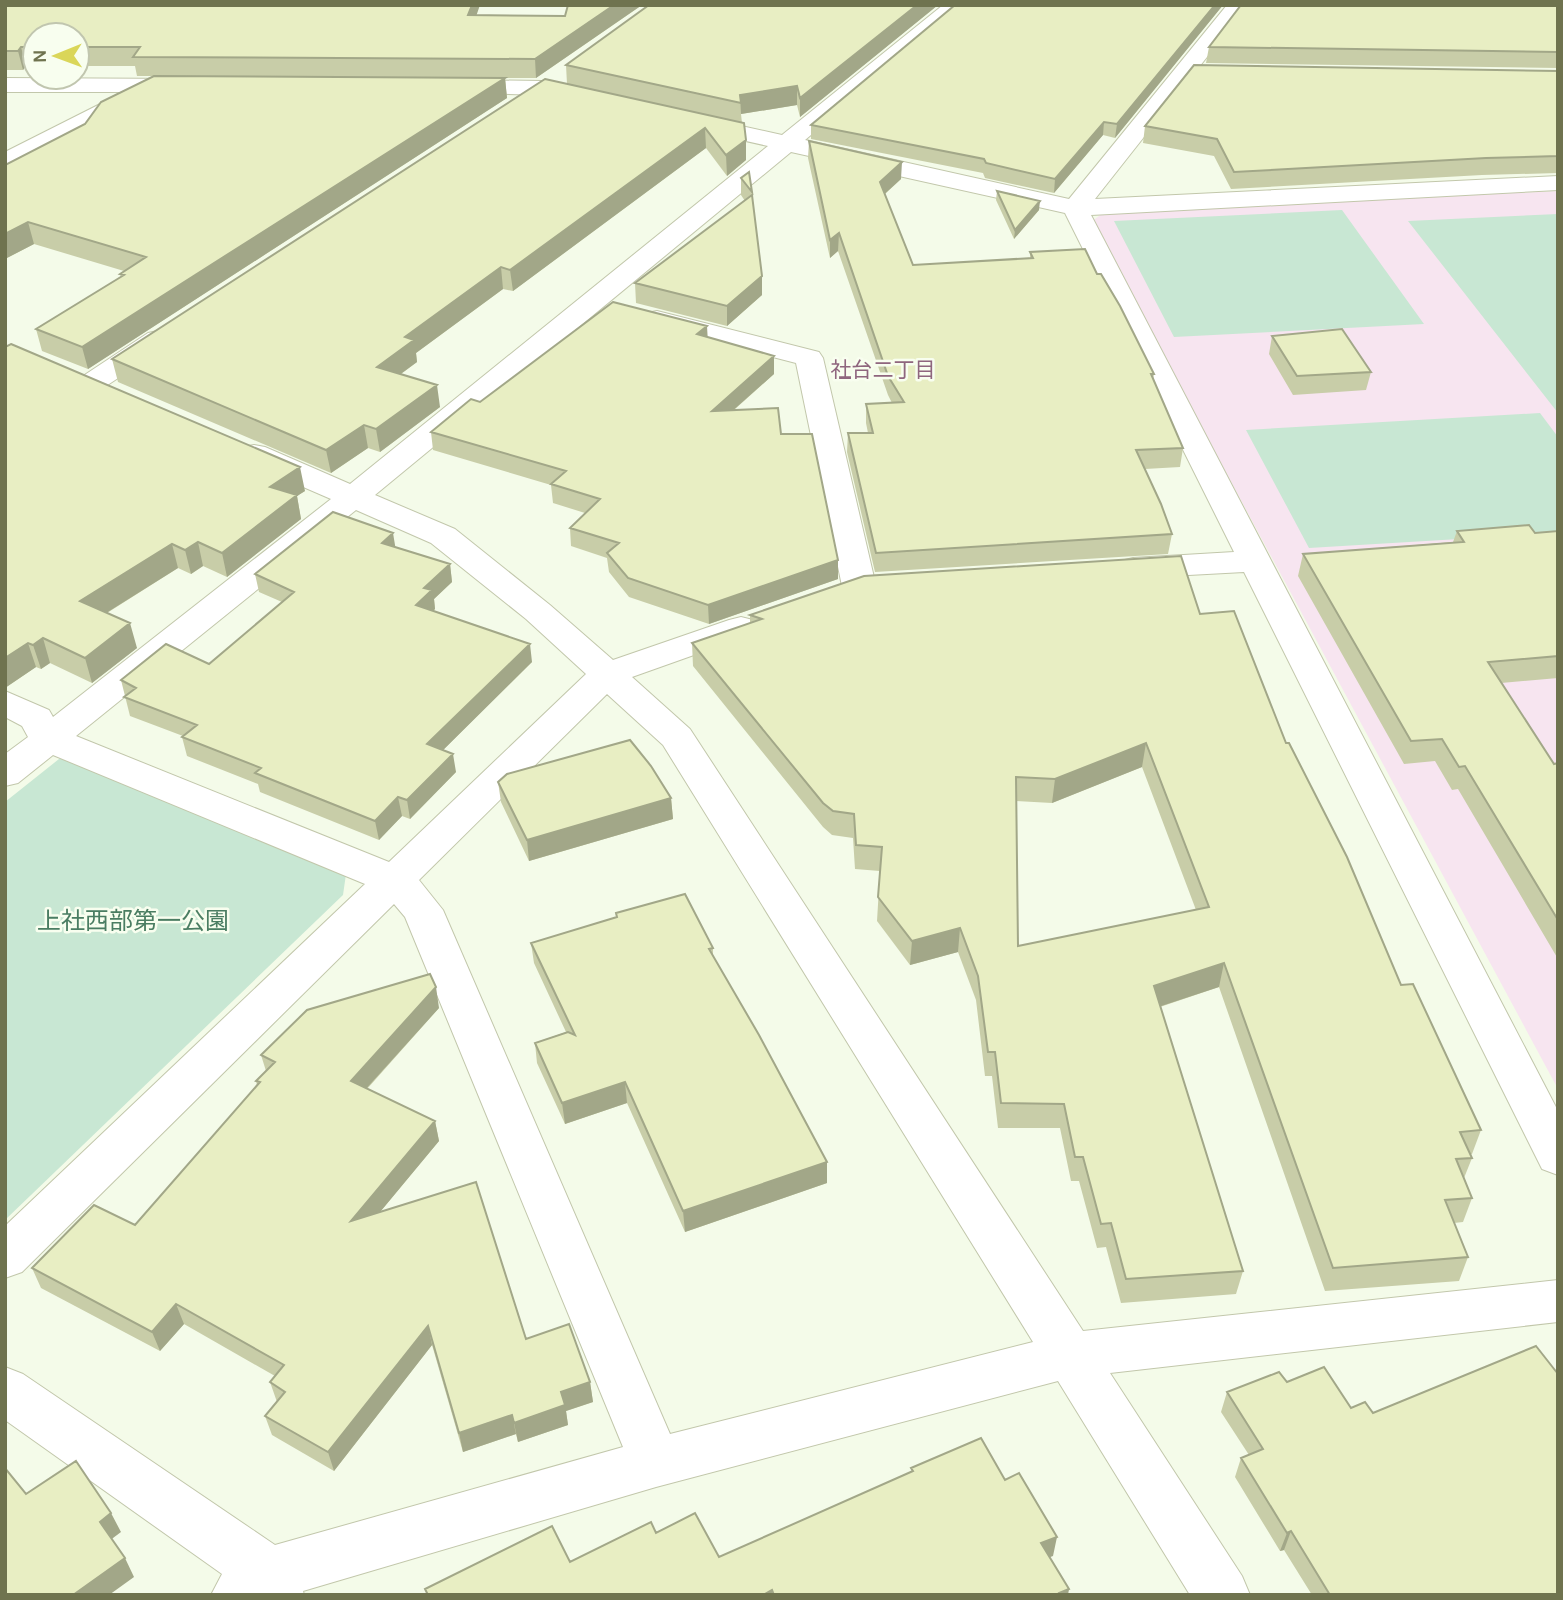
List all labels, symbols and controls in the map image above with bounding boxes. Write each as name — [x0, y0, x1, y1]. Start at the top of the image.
north arrow — [21, 21, 91, 91]
text: N — [29, 49, 51, 63]
district label: 社台二丁目 — [831, 358, 936, 382]
park label: 上社西部第一公園 — [37, 907, 229, 935]

